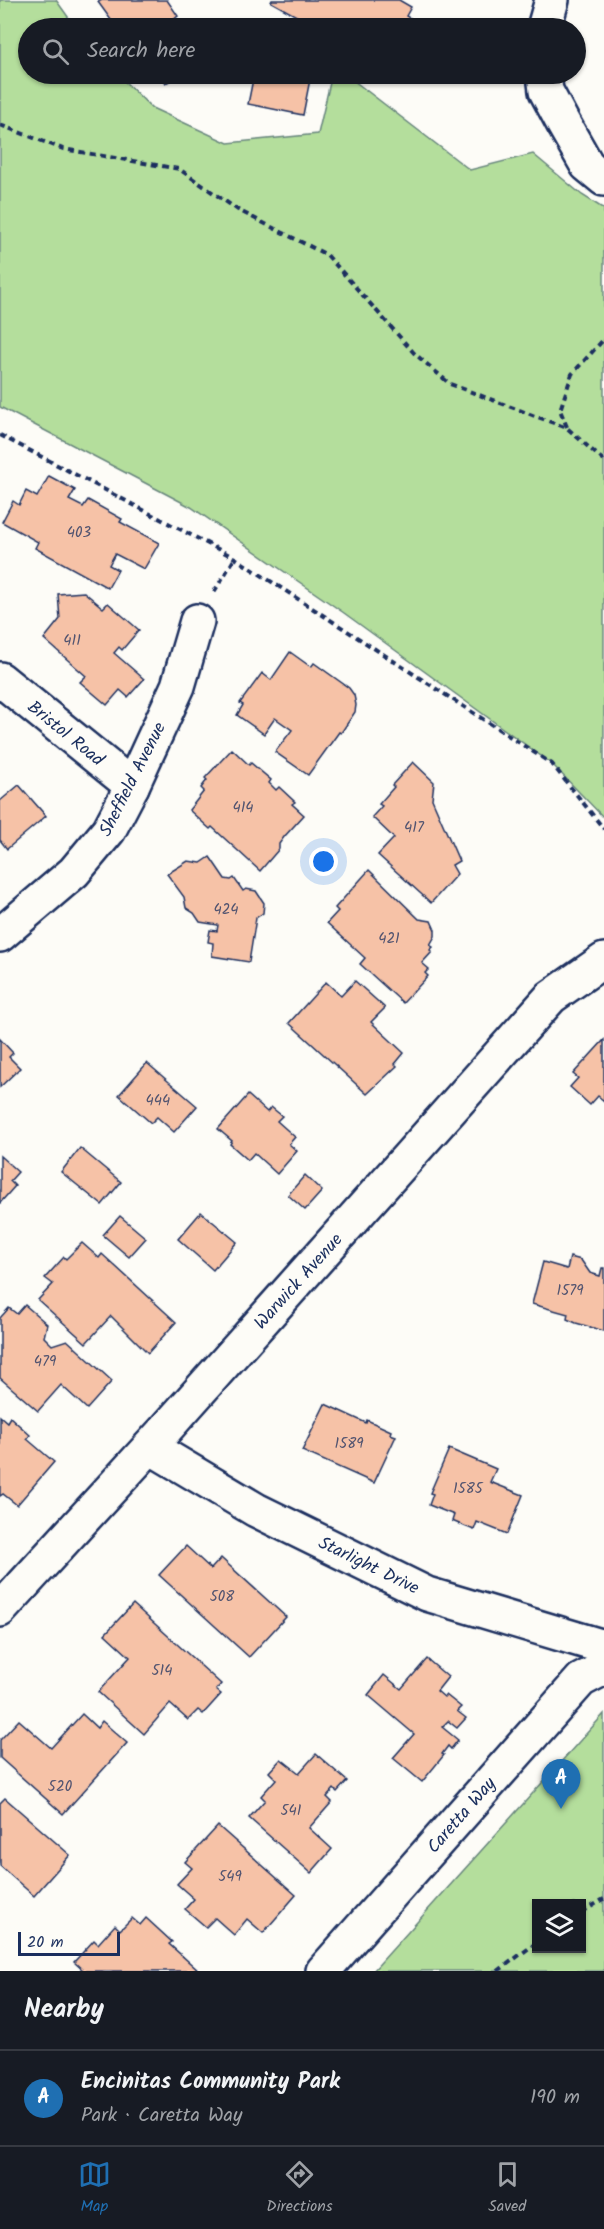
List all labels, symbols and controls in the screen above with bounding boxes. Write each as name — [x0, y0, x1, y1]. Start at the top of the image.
search box — [18, 18, 586, 84]
text: Search here — [87, 34, 195, 69]
icon: search — [39, 35, 72, 68]
house number: 403 — [67, 521, 92, 545]
house number: 411 — [63, 629, 81, 653]
street label: Bristol Road — [20, 694, 111, 775]
street label: Sheffield Avenue — [92, 717, 175, 842]
house number: 414 — [232, 796, 254, 820]
house number: 417 — [404, 816, 425, 840]
your location — [309, 847, 338, 876]
house number: 424 — [213, 898, 239, 922]
house number: 421 — [378, 927, 400, 951]
house number: 444 — [146, 1089, 170, 1113]
street label: Warwick Avenue — [248, 1227, 351, 1337]
house number: 1579 — [556, 1279, 584, 1303]
house number: 479 — [34, 1350, 57, 1374]
house number: 1589 — [334, 1432, 364, 1456]
house number: 1585 — [453, 1477, 484, 1501]
street label: Starlight Drive — [313, 1529, 424, 1603]
house number: 508 — [210, 1585, 235, 1609]
house number: 514 — [151, 1659, 173, 1683]
pin: A — [542, 1760, 580, 1809]
street label: Caretta Way — [420, 1771, 504, 1861]
house number: 520 — [48, 1775, 73, 1799]
house number: 541 — [280, 1799, 302, 1823]
house number: 549 — [218, 1865, 242, 1889]
map controls — [532, 1899, 586, 1953]
button: layers — [532, 1899, 586, 1953]
scale bar — [18, 1929, 120, 1956]
text: 20 m — [27, 1930, 63, 1955]
text: Nearby — [24, 1989, 104, 2031]
text: Encinitas Community Park — [81, 2065, 340, 2100]
text: A — [37, 2082, 50, 2114]
text: 190 m — [530, 2082, 580, 2114]
text: Park · Caretta Way — [81, 2100, 242, 2132]
tab: Map — [78, 2158, 111, 2219]
tab: Directions — [266, 2158, 333, 2219]
tab: Saved — [488, 2158, 526, 2219]

